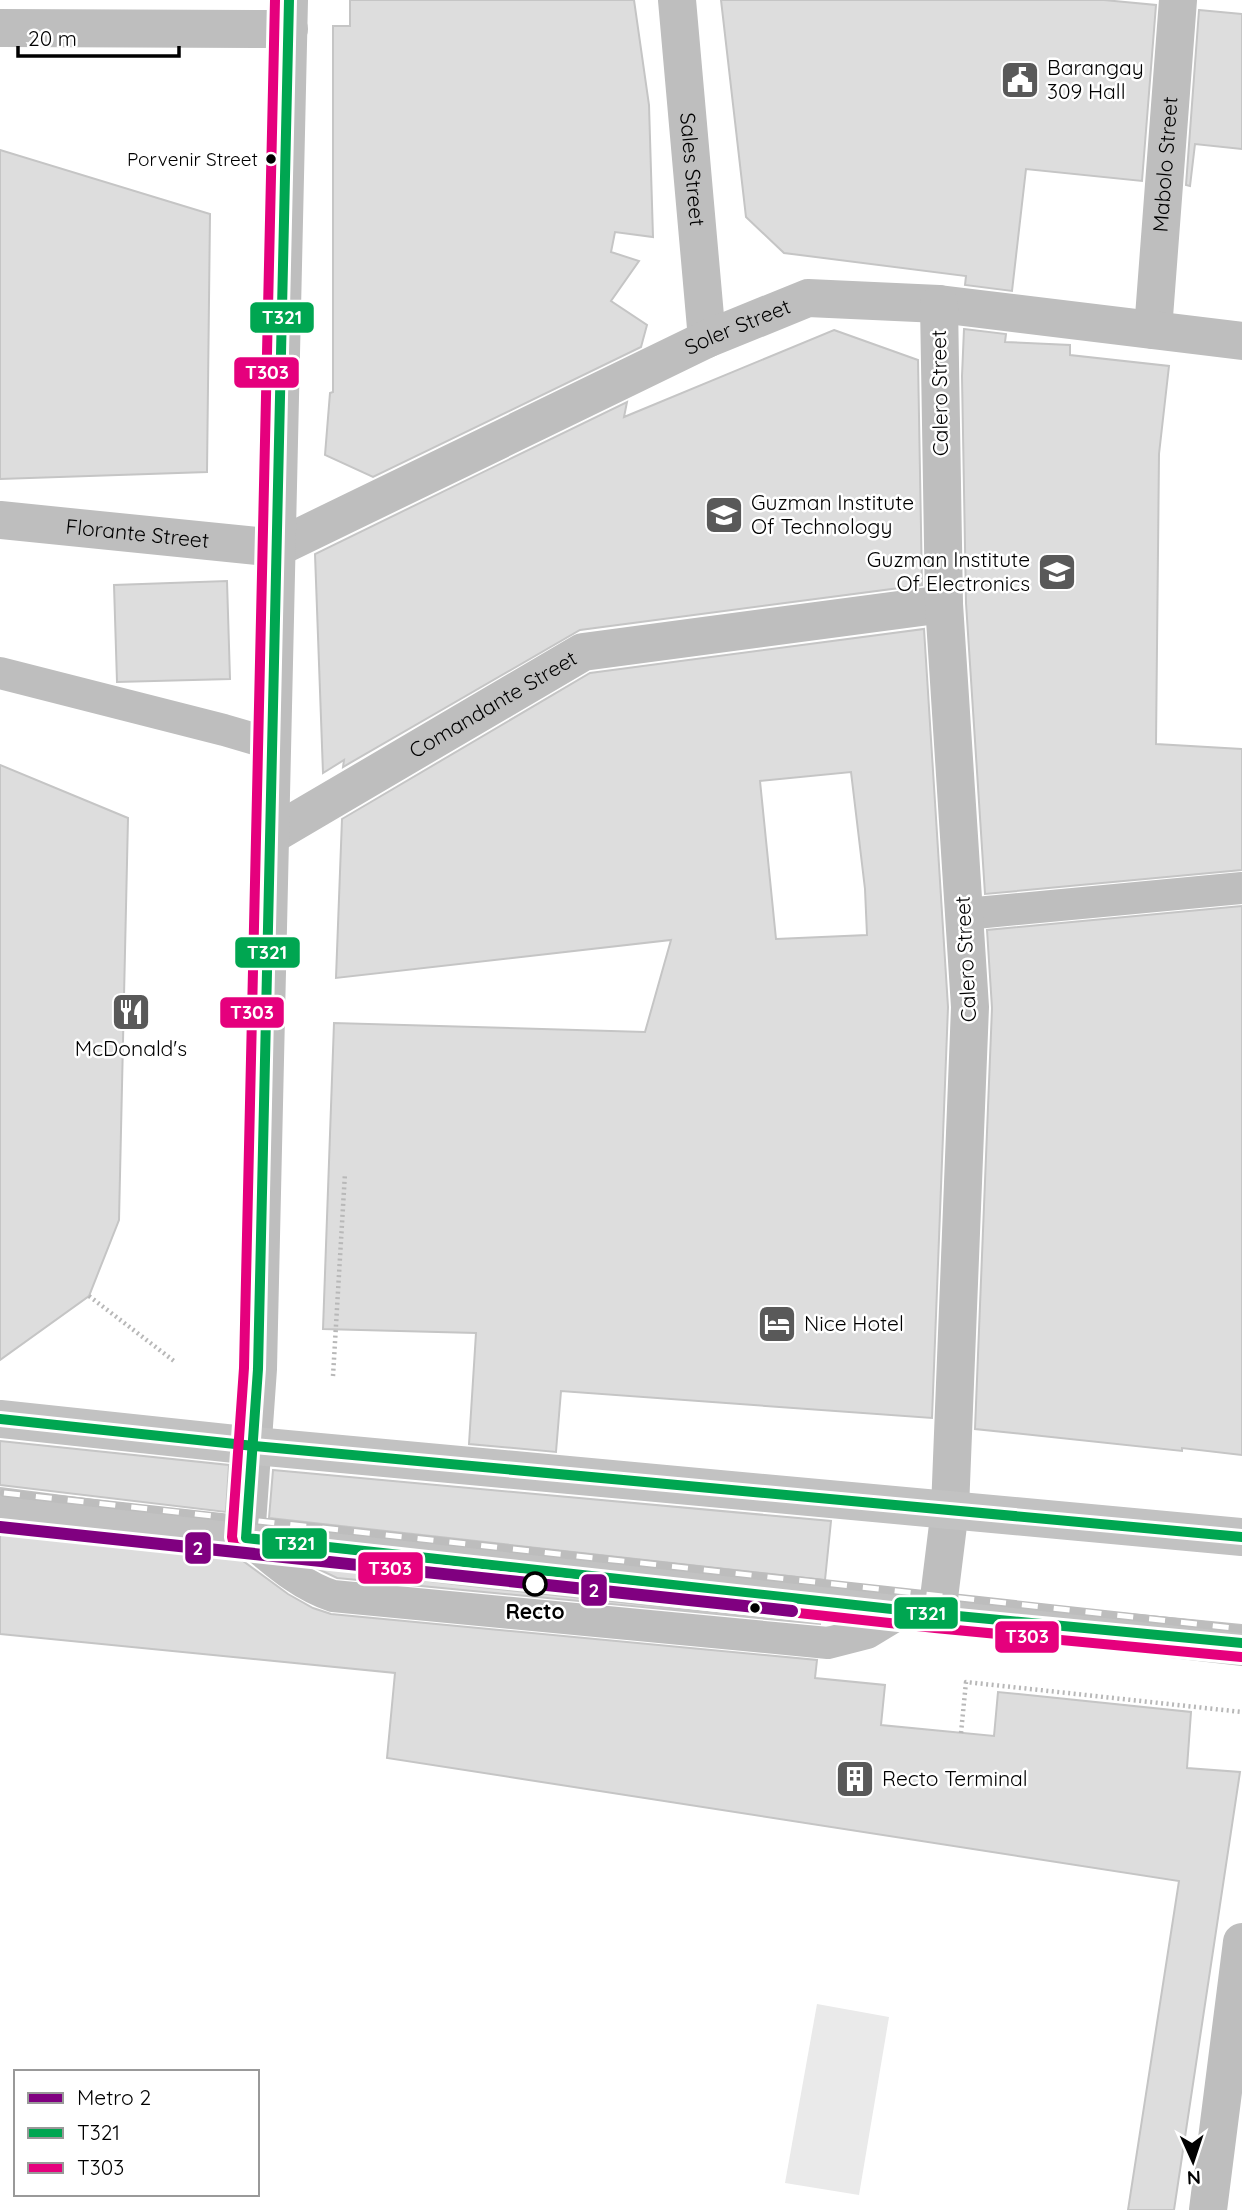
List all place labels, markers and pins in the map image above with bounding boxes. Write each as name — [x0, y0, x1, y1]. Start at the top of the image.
place label: Barangay 309 Hall — [1047, 54, 1144, 104]
public building icon: Barangay 309 Hall — [999, 59, 1041, 101]
place label: Porvenir Street — [127, 147, 258, 171]
marker: Porvenir Street — [264, 152, 278, 166]
place label: Guzman Institute Of Technology — [751, 489, 914, 539]
school or university icon: Guzman Institute Of Technology — [703, 494, 745, 536]
place label: Guzman Institute Of Electronics — [867, 546, 1030, 596]
school or university icon: Guzman Institute Of Electronics — [1036, 551, 1078, 593]
restaurant icon: McDonald's — [110, 991, 152, 1033]
place label: McDonald's — [75, 1035, 187, 1061]
hotel icon: Nice Hotel — [756, 1303, 798, 1345]
place label: Nice Hotel — [804, 1310, 904, 1336]
marker: Recto — [523, 1572, 547, 1596]
place label: Recto — [505, 1598, 565, 1624]
unlabelled marker — [748, 1601, 762, 1615]
building icon: Recto Terminal — [834, 1758, 876, 1800]
place label: Recto Terminal — [882, 1765, 1028, 1791]

